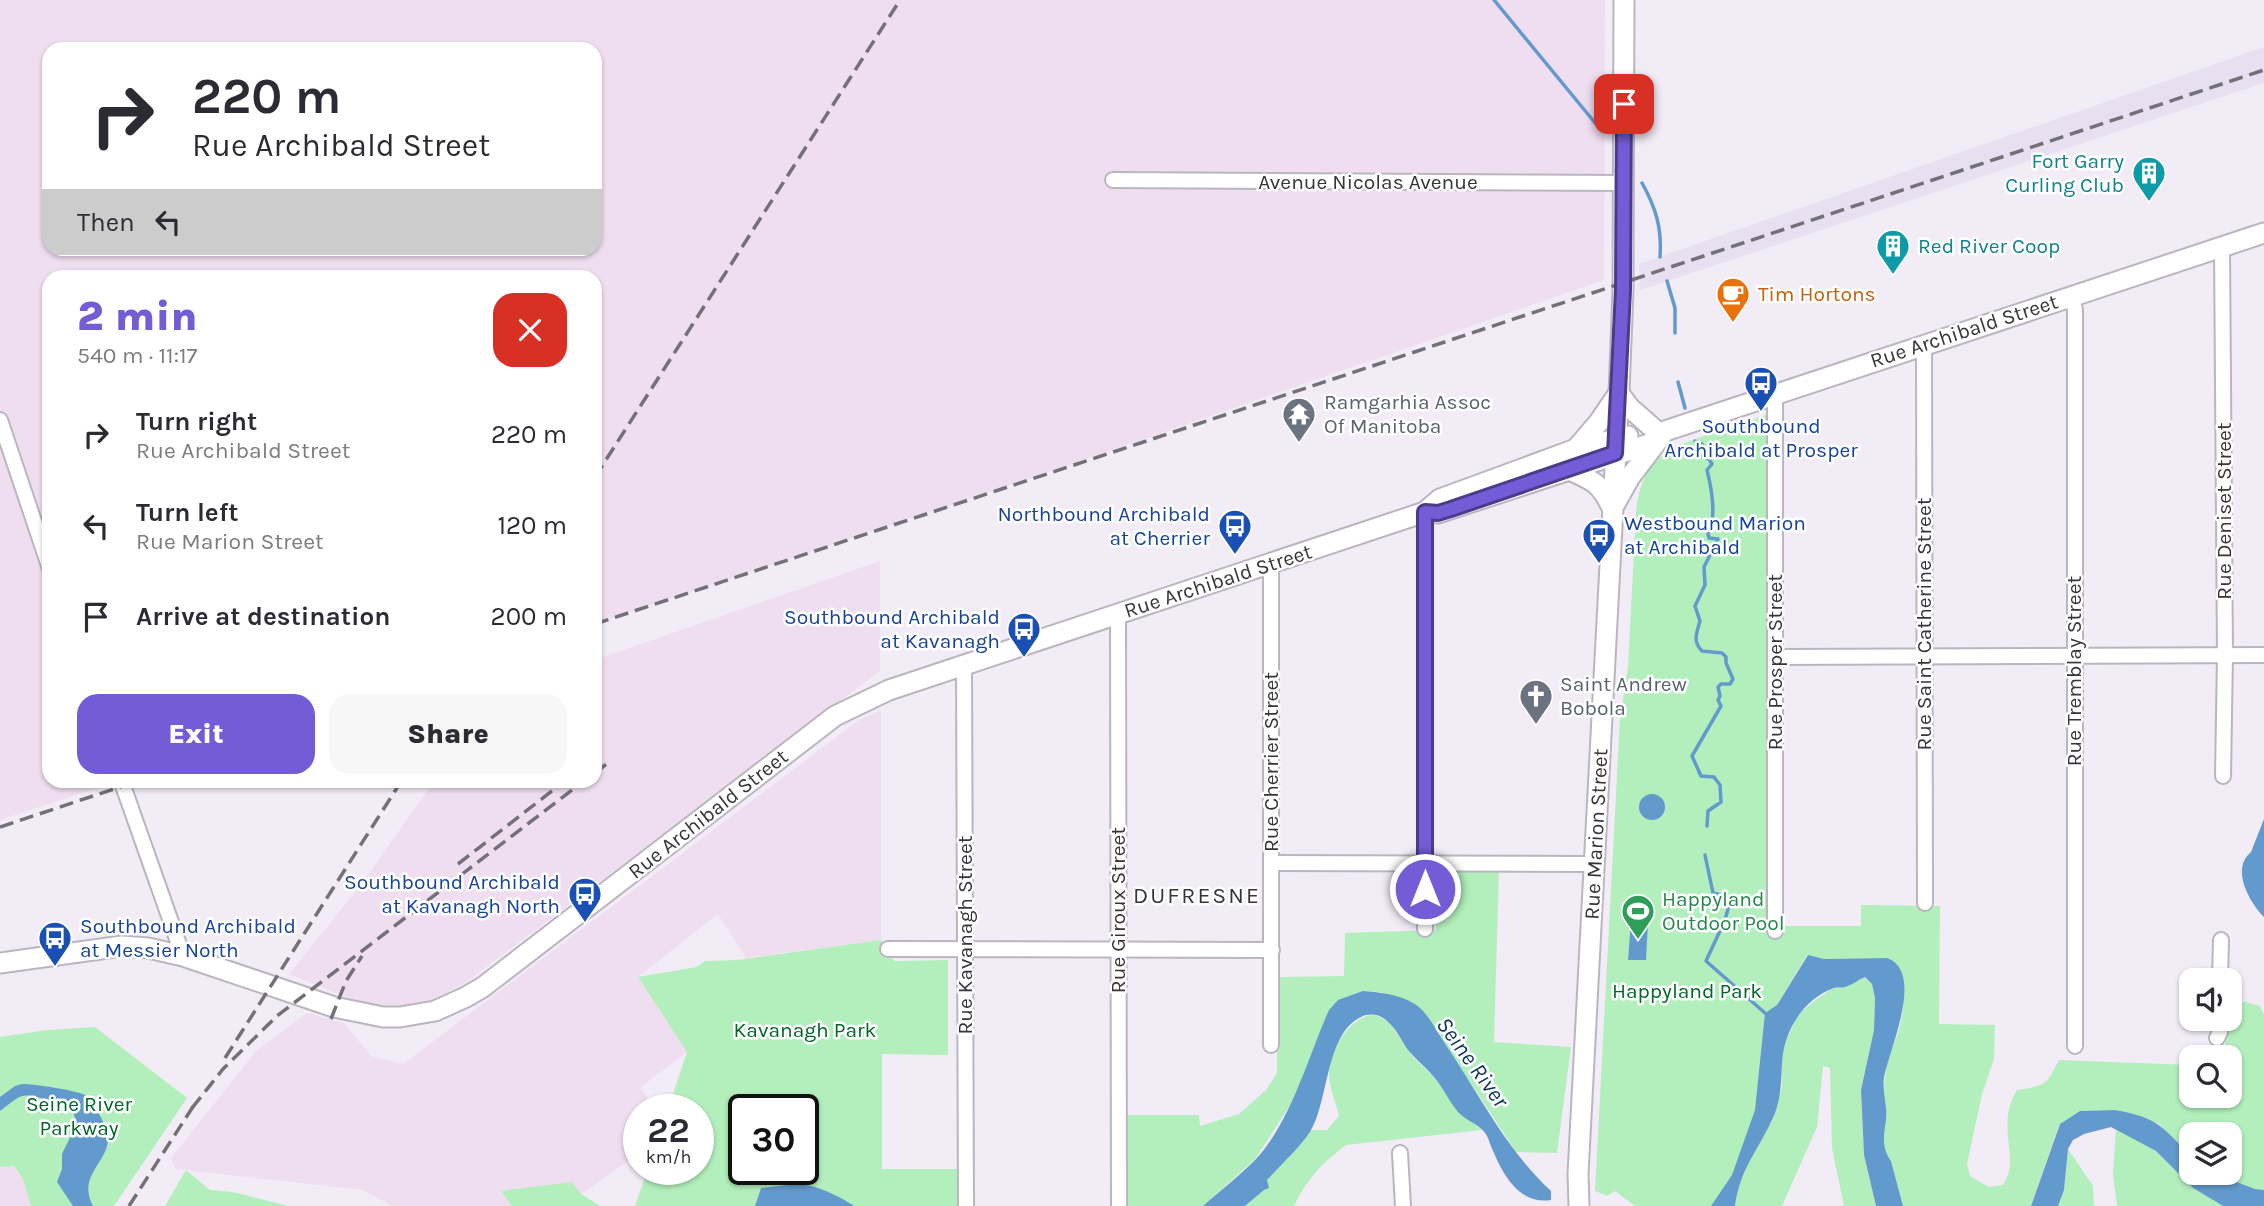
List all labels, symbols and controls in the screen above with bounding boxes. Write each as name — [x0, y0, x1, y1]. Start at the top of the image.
text: 220 m — [192, 68, 341, 125]
icon: right — [77, 70, 168, 161]
pin — [1594, 74, 1654, 134]
icon: arrive — [1605, 85, 1643, 123]
text: Rue Archibald Street — [192, 127, 490, 164]
place label: Fort Garry Curling Club — [2005, 149, 2124, 197]
building icon: Fort Garry Curling Club — [2130, 154, 2168, 203]
street label: Avenue Nicolas Avenue — [1258, 170, 1478, 194]
icon: left — [149, 203, 187, 241]
text: Then — [77, 207, 135, 238]
building icon: Red River Coop — [1874, 227, 1912, 276]
place label: Red River Coop — [1918, 234, 2060, 258]
cafe icon: Tim Hortons — [1714, 275, 1752, 324]
place label: Tim Hortons — [1758, 282, 1876, 306]
street label: Rue Archibald Street — [1867, 289, 2061, 373]
text: 2 min — [77, 291, 197, 341]
button: close — [493, 293, 567, 367]
text: 540 m · 11:17 — [77, 342, 197, 369]
bus stop icon: Southbound Archibald at Prosper — [1742, 364, 1780, 413]
place label: Ramgarhia Assoc Of Manitoba — [1324, 390, 1491, 438]
temple icon: Ramgarhia Assoc Of Manitoba — [1280, 395, 1318, 444]
text: Turn right — [136, 406, 257, 437]
place label: Southbound Archibald at Prosper — [1664, 414, 1858, 462]
icon: right — [77, 416, 115, 454]
text: 220 m — [491, 419, 567, 450]
street label: Rue Deniset Street — [2212, 422, 2236, 600]
text: Rue Archibald Street — [136, 437, 350, 464]
text: Turn left — [136, 497, 238, 528]
street label: Rue Saint Catherine Street — [1912, 497, 1936, 751]
place label: Northbound Archibald at Cherrier — [998, 502, 1210, 550]
icon: left — [77, 507, 115, 545]
bus stop icon: Northbound Archibald at Cherrier — [1216, 507, 1254, 556]
text: 120 m — [497, 510, 567, 541]
place label: Westbound Marion at Archibald — [1624, 511, 1806, 559]
bus stop icon: Westbound Marion at Archibald — [1580, 516, 1618, 565]
text: Rue Marion Street — [136, 528, 324, 555]
street label: Rue Archibald Street — [1121, 539, 1315, 623]
street label: Rue Prosper Street — [1763, 574, 1787, 750]
street label: Rue Tremblay Street — [2062, 576, 2086, 766]
icon: arrive — [77, 598, 115, 636]
text: Arrive at destination — [136, 601, 390, 632]
text: 200 m — [491, 601, 567, 632]
place label: Southbound Archibald at Kavanagh — [784, 605, 1000, 653]
bus stop icon: Southbound Archibald at Kavanagh — [1005, 610, 1043, 659]
street label: Rue Cherrier Street — [1259, 672, 1283, 852]
place label: Saint Andrew Bobola — [1560, 672, 1687, 720]
church icon: Saint Andrew Bobola — [1517, 677, 1555, 726]
button: Exit — [77, 694, 315, 774]
button: Share — [329, 694, 567, 774]
street label: Rue Archibald Street — [623, 744, 793, 884]
street label: Rue Marion Street — [1580, 748, 1612, 920]
street label: Rue Giroux Street — [1106, 827, 1130, 993]
street label: Rue Kavanagh Street — [953, 835, 977, 1035]
position arrow — [1388, 852, 1462, 926]
place label: Southbound Archibald at Kavanagh North — [344, 870, 560, 918]
bus stop icon: Southbound Archibald at Kavanagh North — [566, 875, 604, 924]
district label: DUFRESNE — [1133, 882, 1261, 909]
place label: Happyland Outdoor Pool — [1662, 887, 1785, 935]
sports icon: Happyland Outdoor Pool — [1619, 892, 1657, 941]
place label: Southbound Archibald at Messier North — [80, 914, 296, 962]
bus stop icon: Southbound Archibald at Messier North — [36, 919, 74, 968]
map controls — [2179, 968, 2242, 1185]
button: sound — [2179, 968, 2242, 1031]
park label: Happyland Park — [1612, 979, 1762, 1003]
water label: Seine River — [1431, 1012, 1515, 1114]
park label: Kavanagh Park — [734, 1018, 877, 1042]
button: search — [2179, 1045, 2242, 1108]
park label: Seine River Parkway — [26, 1092, 133, 1140]
speed limit sign: 30 — [728, 1094, 819, 1185]
text: 22 — [647, 1110, 690, 1151]
button: layers — [2179, 1122, 2242, 1185]
text: km/h — [646, 1146, 691, 1168]

